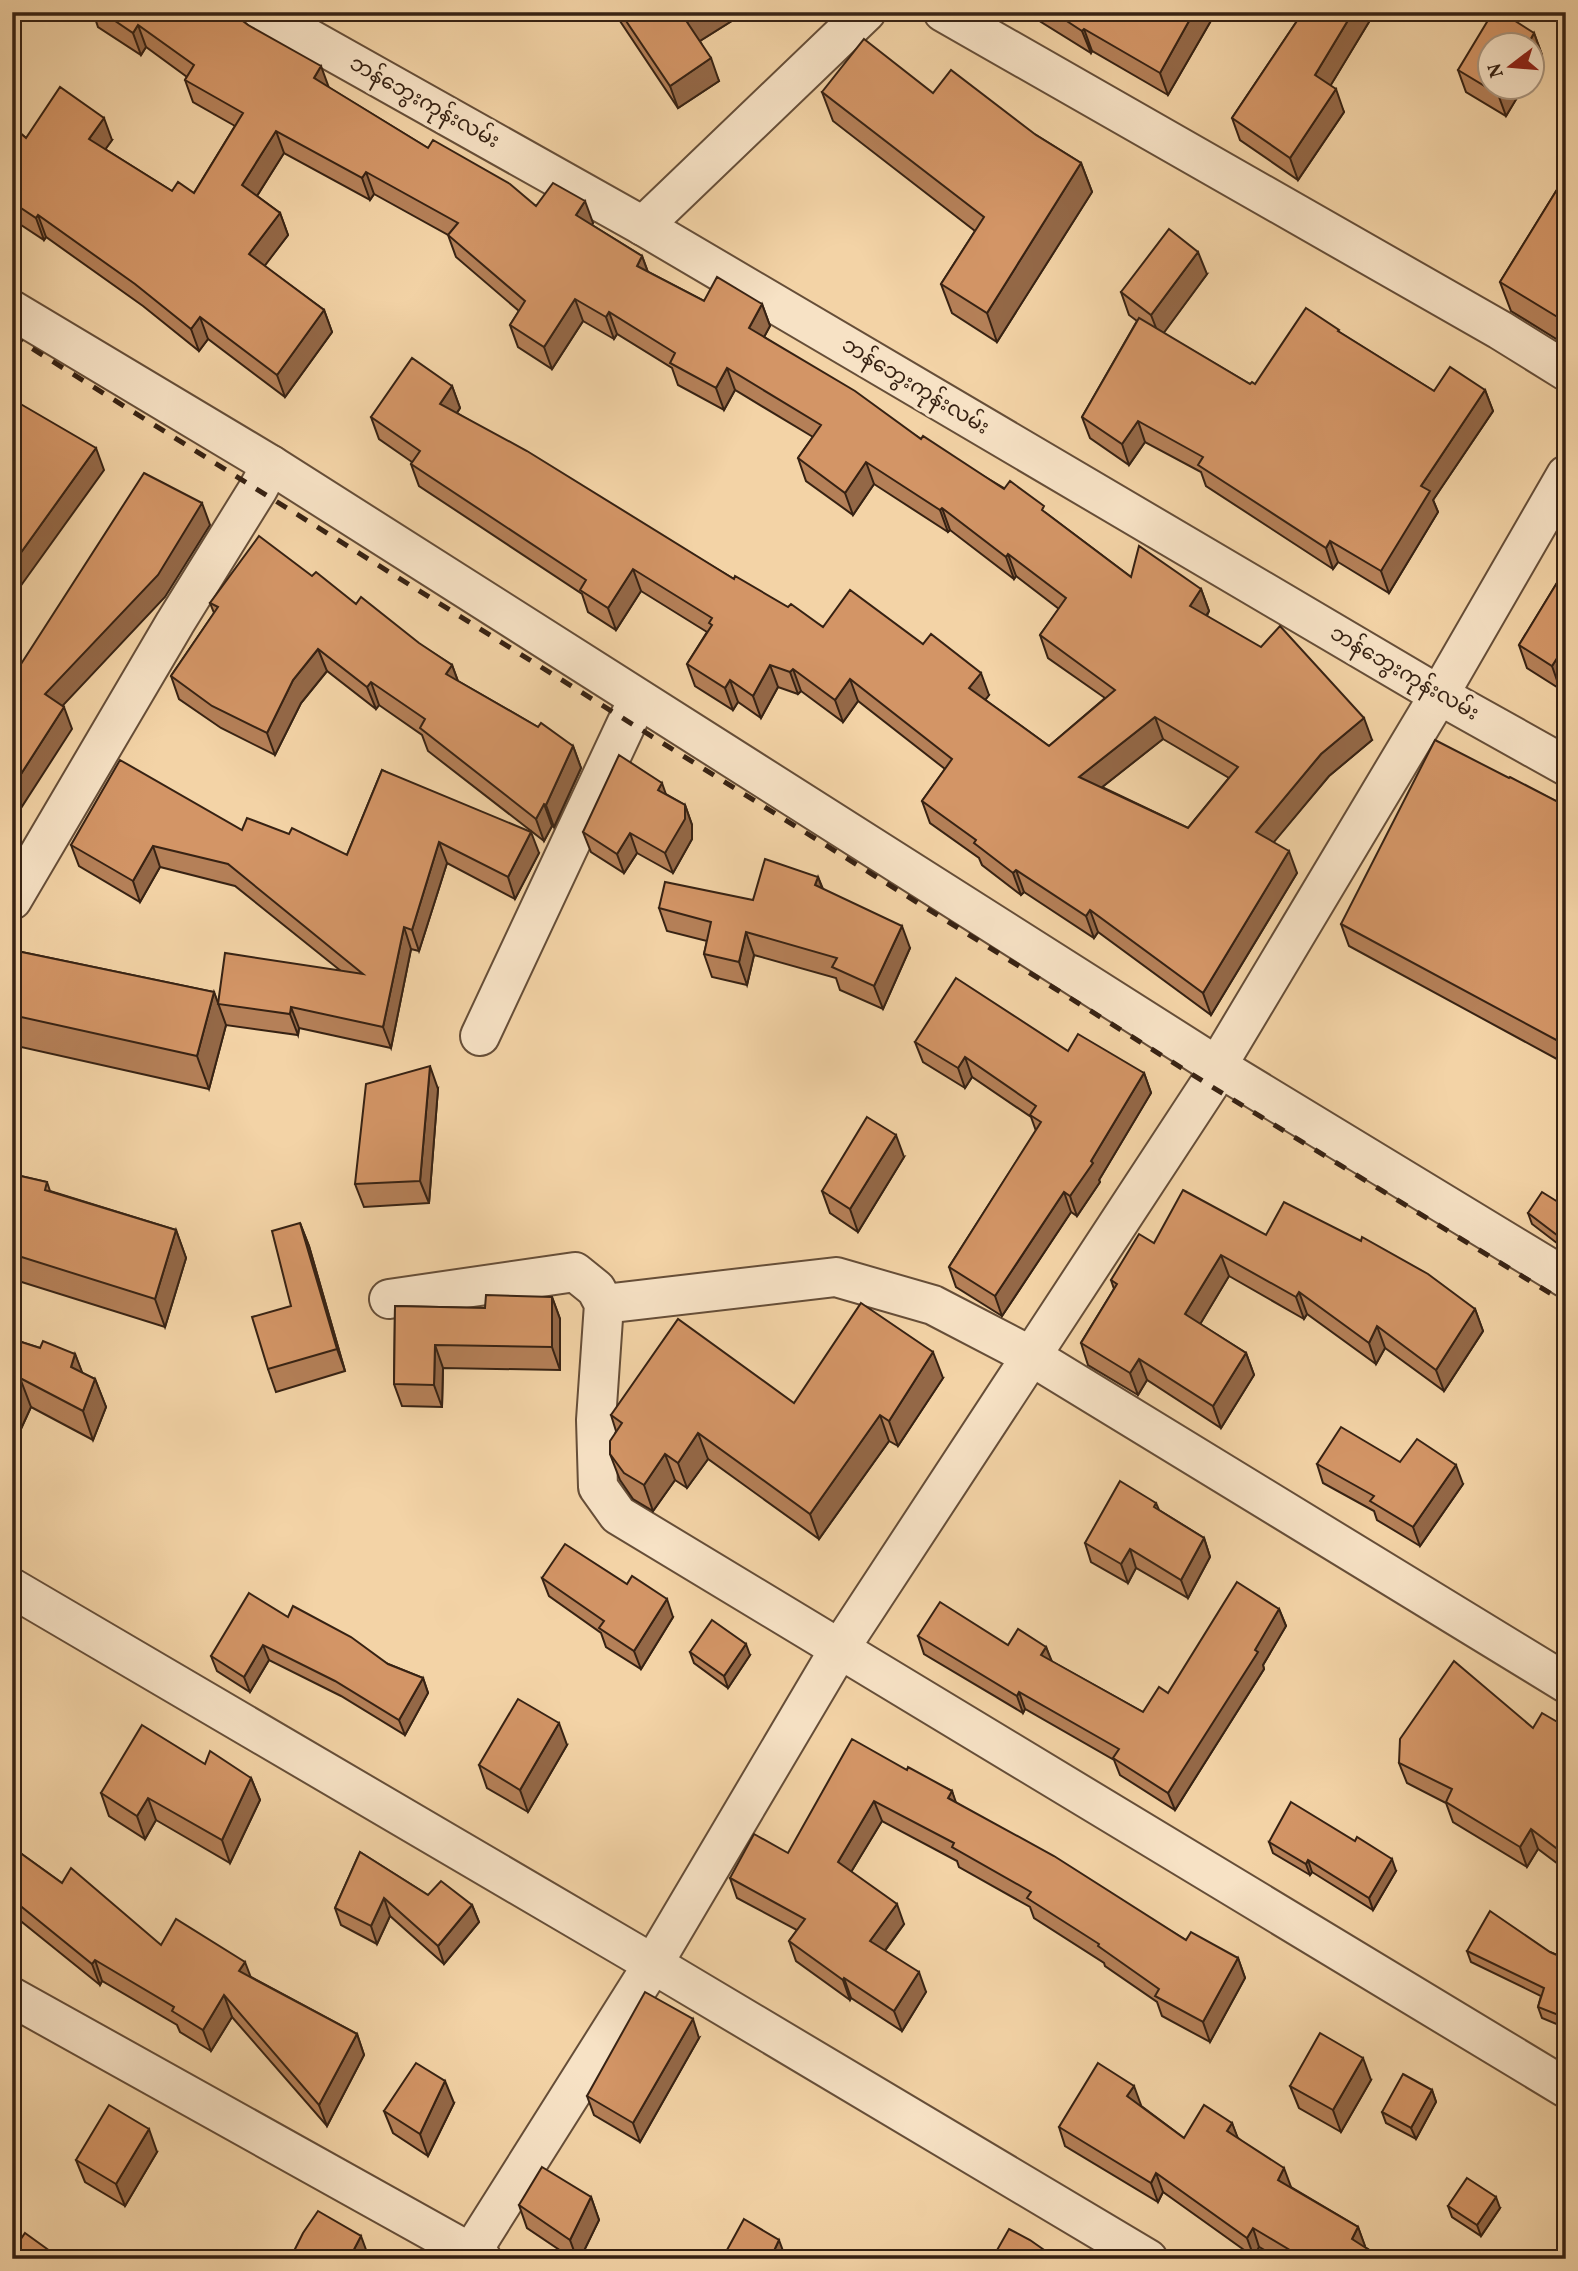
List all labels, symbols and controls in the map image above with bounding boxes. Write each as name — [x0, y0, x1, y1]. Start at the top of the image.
north arrow — [1476, 32, 1546, 102]
street label: ဘန်ဘွေးကုန်းလမ်း — [343, 47, 506, 157]
text: N — [1482, 60, 1511, 80]
street label: ဘန်ဘွေးကုန်းလမ်း — [835, 329, 996, 443]
street label: ဘန်ဘွေးကုန်းလမ်း — [1324, 617, 1485, 729]

